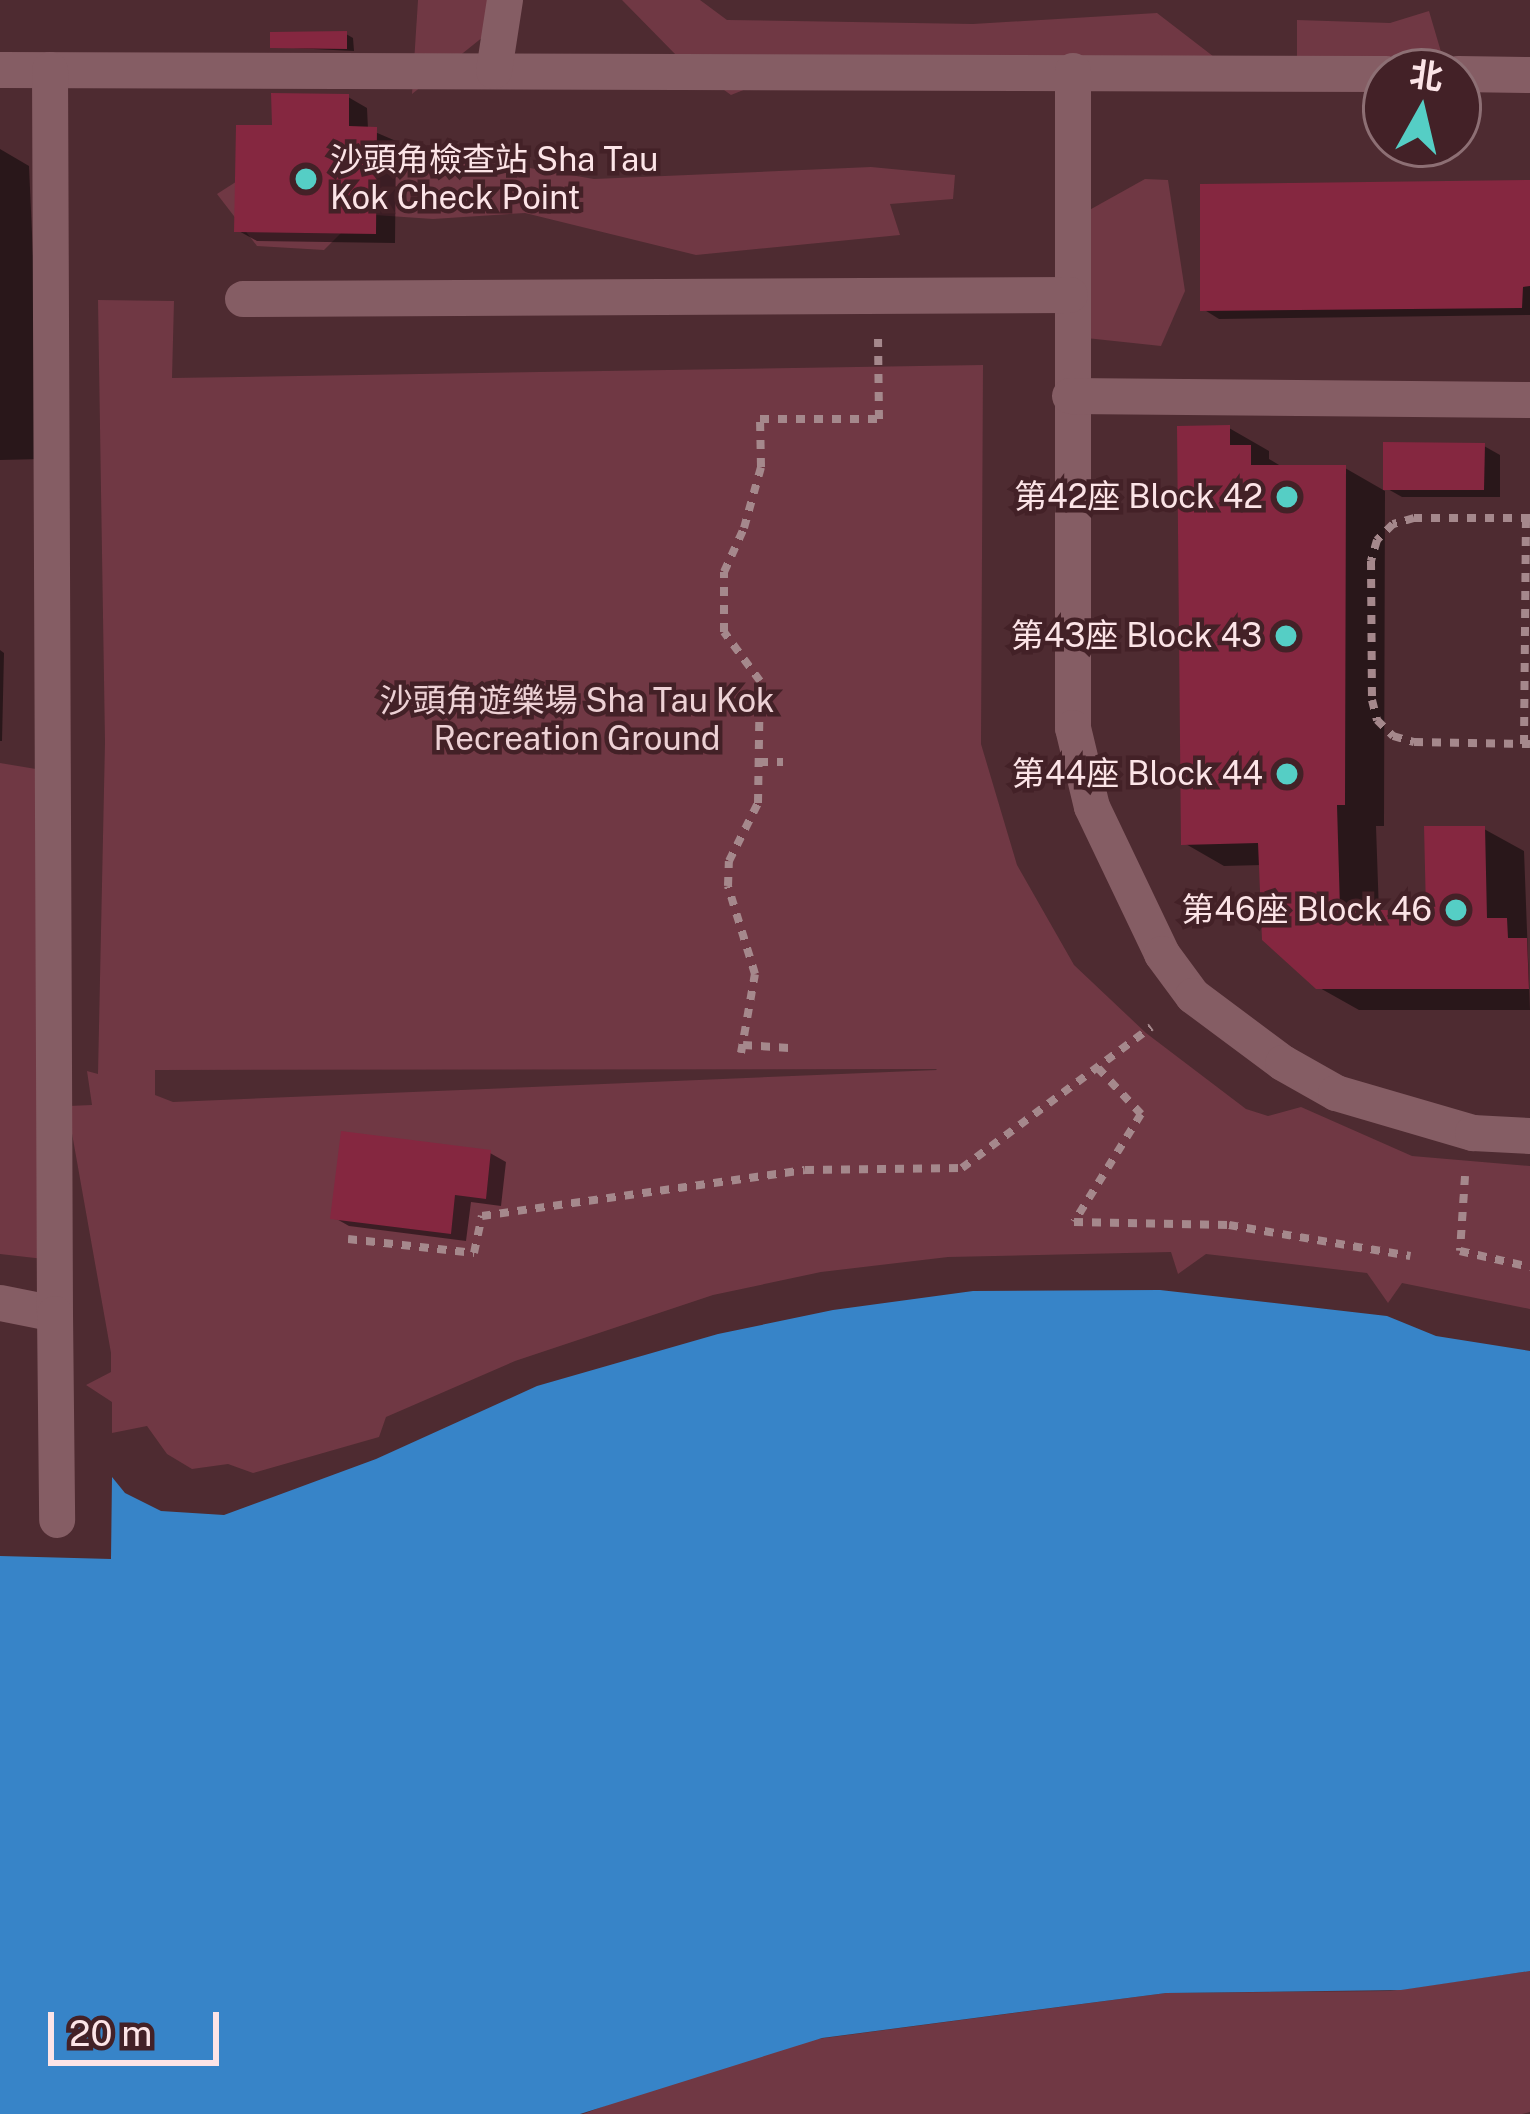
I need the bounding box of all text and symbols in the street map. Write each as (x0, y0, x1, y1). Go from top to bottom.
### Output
north arrow (1362, 48, 1482, 168)
text: 北 (1408, 54, 1446, 96)
place label: 沙頭角檢查站 Sha Tau Kok Check Point (330, 140, 658, 218)
marker: 沙頭角檢查站 Sha Tau Kok Check Point (293, 166, 319, 192)
place label: 第42座 Block 42 (1014, 477, 1263, 517)
marker: 第42座 Block 42 (1274, 484, 1300, 510)
place label: 第43座 Block 43 (1011, 616, 1262, 656)
marker: 第43座 Block 43 (1273, 623, 1299, 649)
park label: 沙頭角遊樂場 Sha Tau Kok Recreation Ground (379, 681, 775, 759)
place label: 第44座 Block 44 (1012, 754, 1263, 794)
marker: 第44座 Block 44 (1274, 761, 1300, 787)
place label: 第46座 Block 46 (1181, 890, 1432, 930)
marker: 第46座 Block 46 (1443, 897, 1469, 923)
scale bar (54, 1988, 225, 2062)
text: 20 m (69, 2012, 152, 2054)

